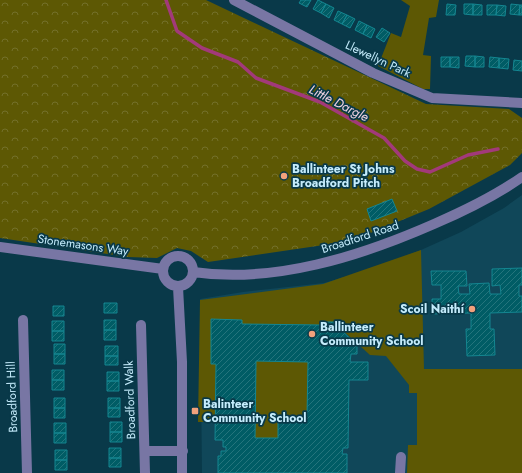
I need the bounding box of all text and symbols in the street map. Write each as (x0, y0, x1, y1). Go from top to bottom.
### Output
street label: Llewellyn Park (342, 36, 414, 82)
water label: Little Dargle (306, 80, 373, 126)
place label: Ballinteer St Johns Broadford Pitch (292, 160, 395, 192)
marker: Ballinteer St Johns Broadford Pitch (279, 171, 289, 181)
street label: Broadford Road (319, 216, 401, 258)
street label: Stonemasons Way (36, 230, 130, 260)
place label: Scoil Naithí (400, 300, 465, 318)
marker: Scoil Naithí (467, 304, 477, 314)
place label: Ballinteer Community School (320, 318, 424, 350)
marker: Ballinteer Community School (307, 329, 317, 339)
street label: Broadford Walk (120, 360, 140, 440)
street label: Broadford Hill (2, 361, 22, 433)
place label: Balinteer Community School (203, 395, 307, 427)
marker: Balinteer Community School (190, 406, 200, 416)

